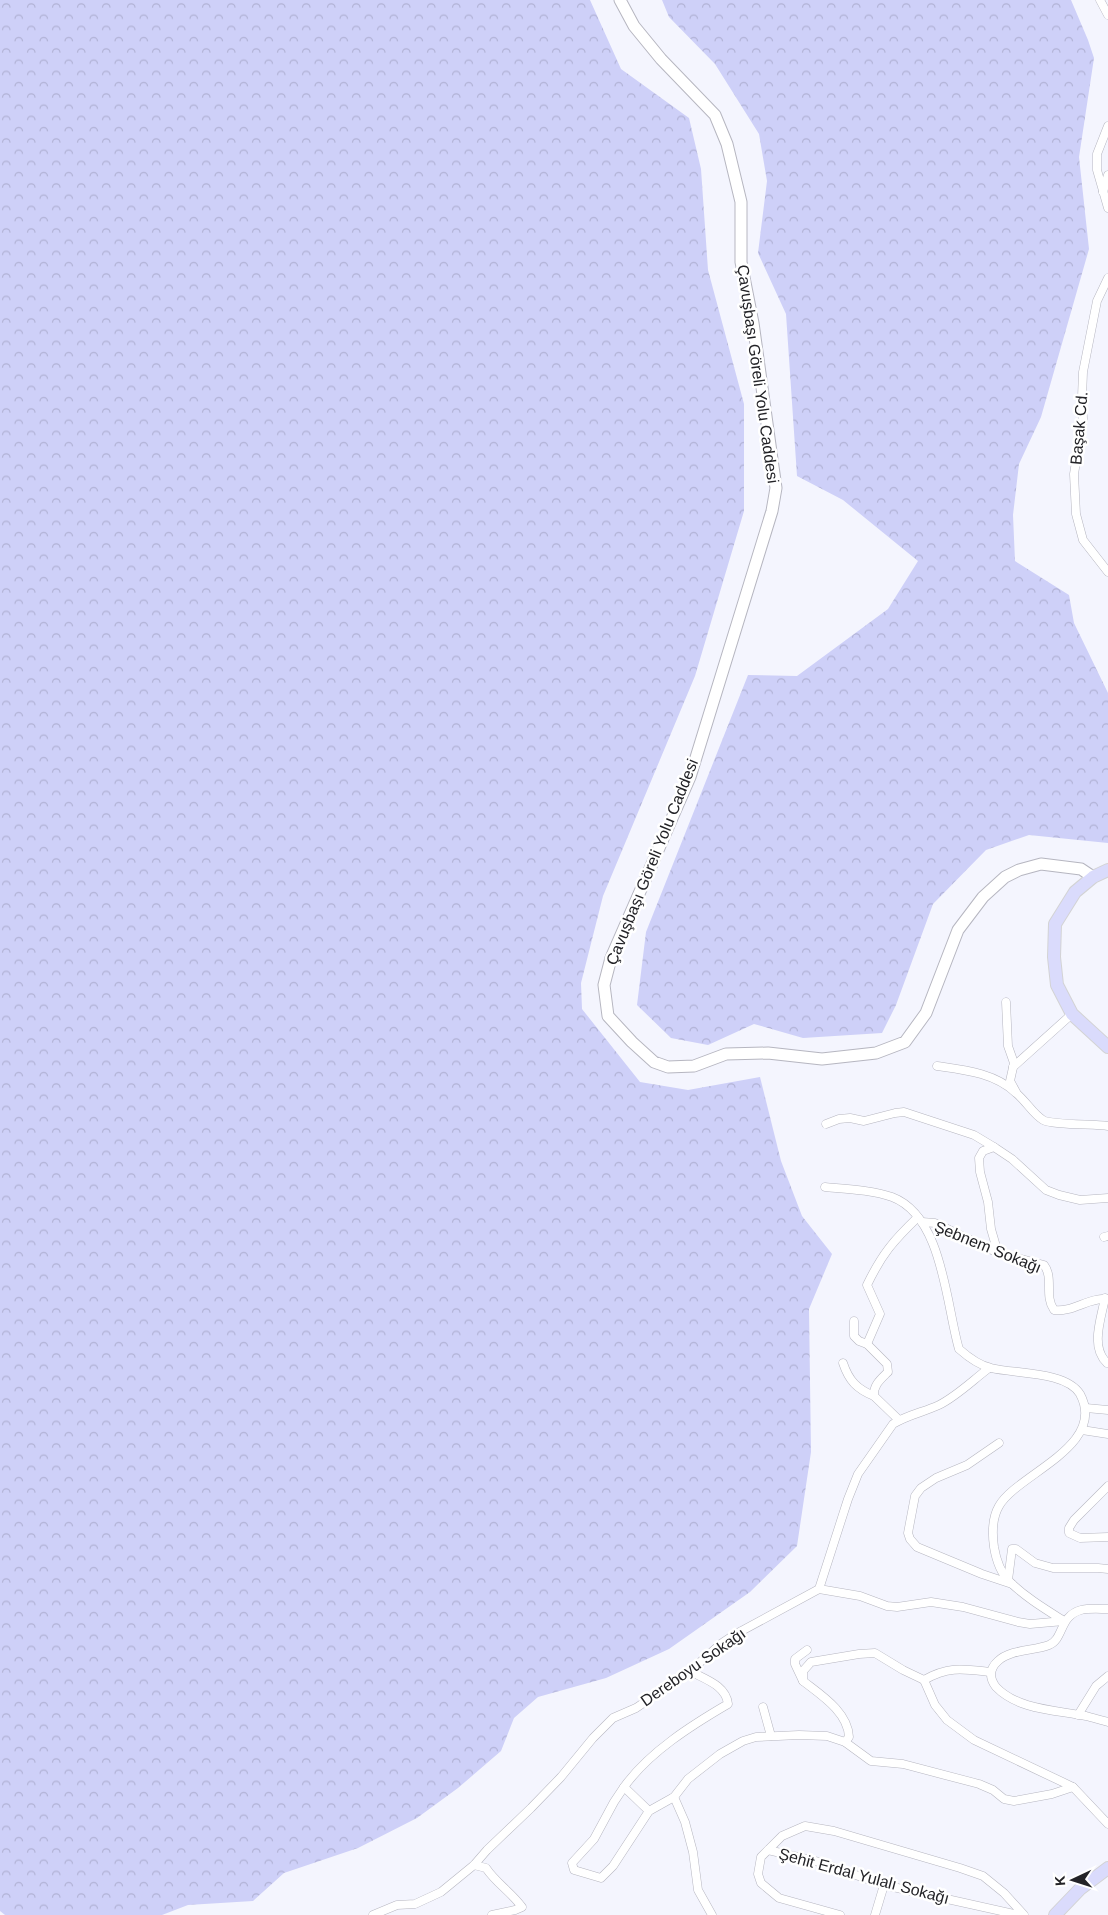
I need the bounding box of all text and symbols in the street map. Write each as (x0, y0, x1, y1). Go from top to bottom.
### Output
street label: Çavuşbaşı Göreli Yolu Caddesi (734, 264, 782, 484)
street label: Başak Cd. (1067, 390, 1091, 466)
street label: Çavuşbaşı Göreli Yolu Caddesi (603, 757, 701, 967)
street label: Şebnem Sokağı (932, 1218, 1044, 1276)
street label: Dereboyu Sokağı (637, 1625, 749, 1709)
street label: Şehit Erdal Yulalı Sokağı (777, 1845, 951, 1907)
north arrow (1048, 1855, 1098, 1905)
text: K (1052, 1875, 1068, 1887)

